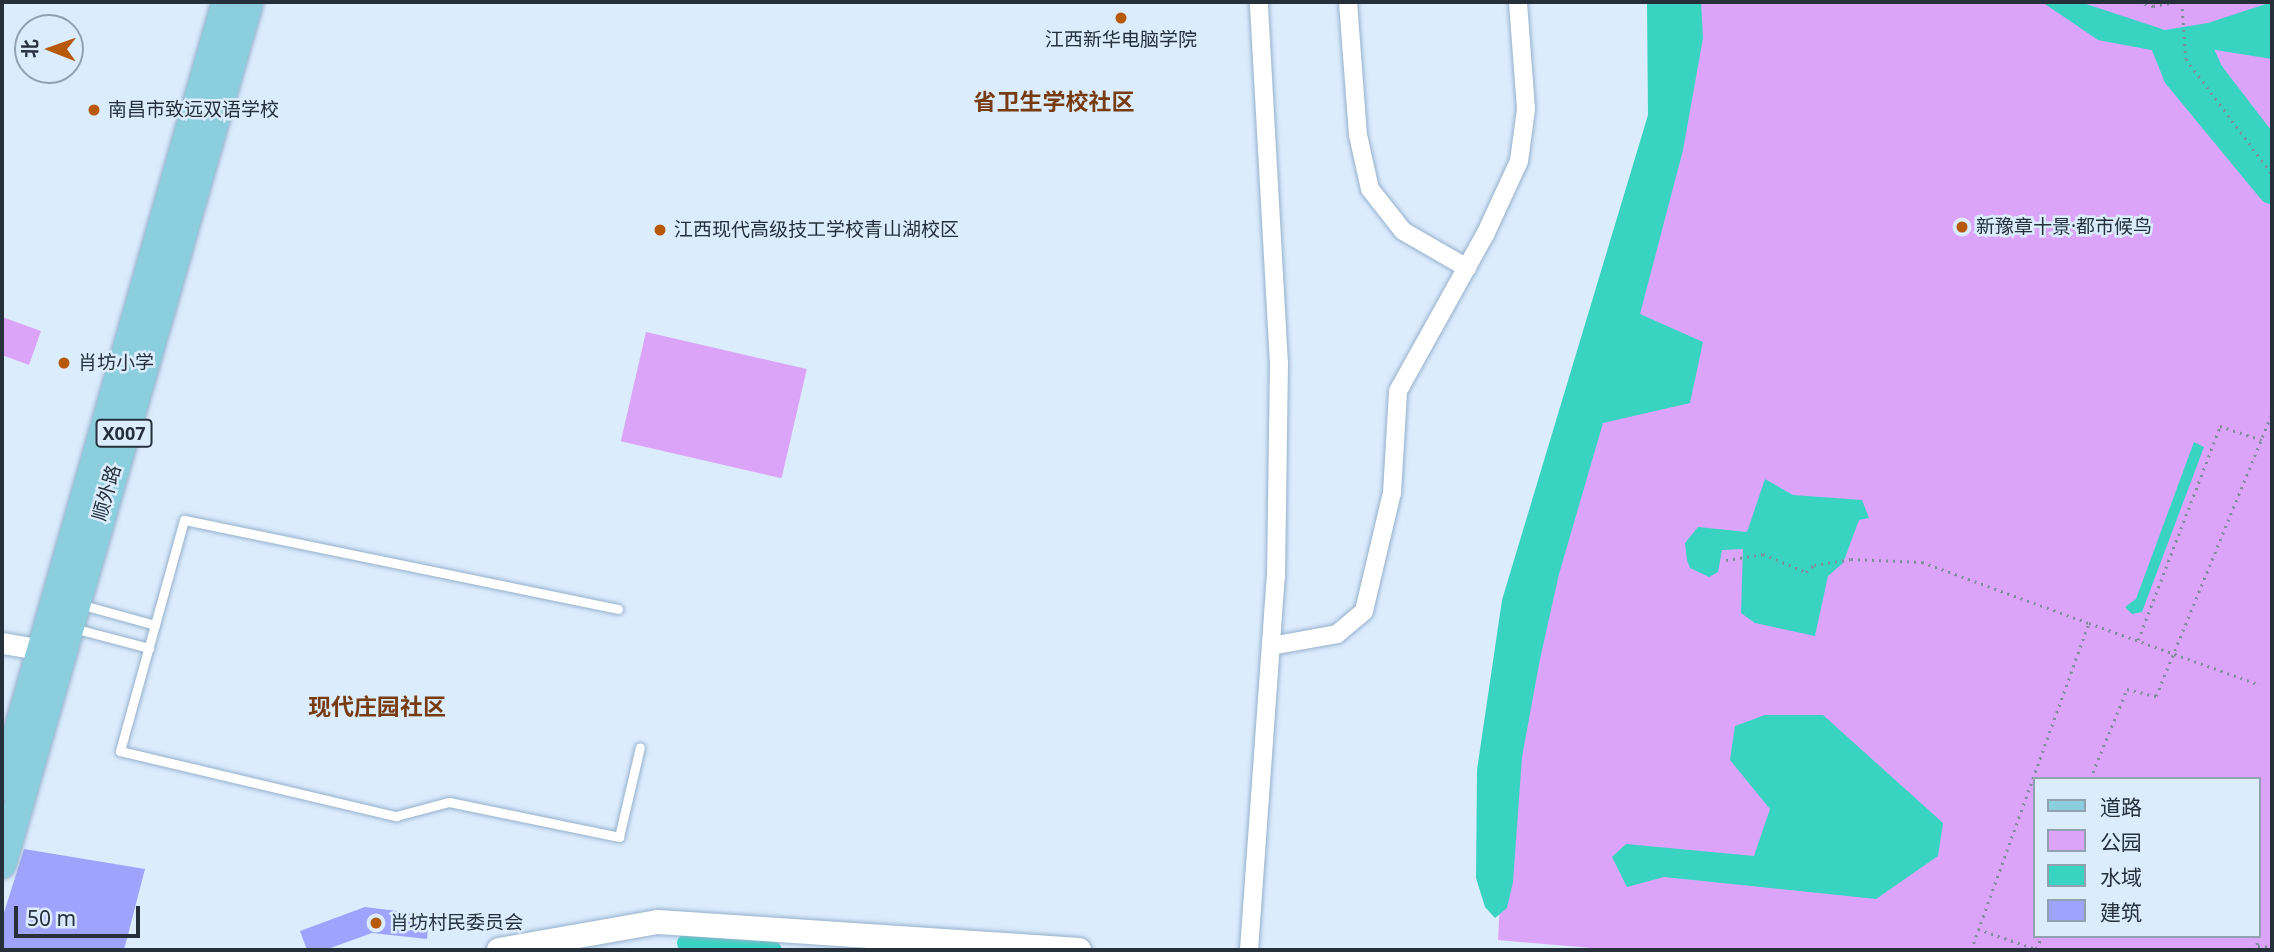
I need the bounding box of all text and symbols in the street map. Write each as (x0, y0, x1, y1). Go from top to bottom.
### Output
marker: 江西新华电脑学院 (1113, 10, 1129, 26)
north arrow (14, 14, 84, 84)
place label: 江西新华电脑学院 (1045, 29, 1197, 51)
text: 北 (17, 39, 43, 58)
district label: 省卫生学校社区 (974, 87, 1134, 115)
place label: 南昌市致远双语学校 (108, 99, 279, 121)
marker: 南昌市致远双语学校 (86, 102, 102, 118)
place label: 新豫章十景·都市候鸟 (1976, 216, 2152, 238)
place label: 江西现代高级技工学校青山湖校区 (674, 219, 959, 241)
marker: 新豫章十景·都市候鸟 (1954, 219, 1970, 235)
marker: 江西现代高级技工学校青山湖校区 (652, 222, 668, 238)
place label: 肖坊小学 (78, 352, 154, 374)
marker: 肖坊小学 (56, 355, 72, 371)
road number: X007 (94, 418, 154, 447)
street label: 顺外路 (88, 462, 126, 524)
district label: 现代庄园社区 (308, 692, 446, 720)
legend (2032, 777, 2260, 938)
text: 道路 (2100, 793, 2142, 821)
text: 公园 (2100, 828, 2142, 856)
text: 水域 (2100, 863, 2142, 891)
scale bar (18, 892, 144, 936)
text: 建筑 (2100, 898, 2142, 926)
text: 50 m (27, 904, 76, 932)
place label: 肖坊村民委员会 (390, 912, 523, 934)
marker: 肖坊村民委员会 (368, 915, 384, 931)

